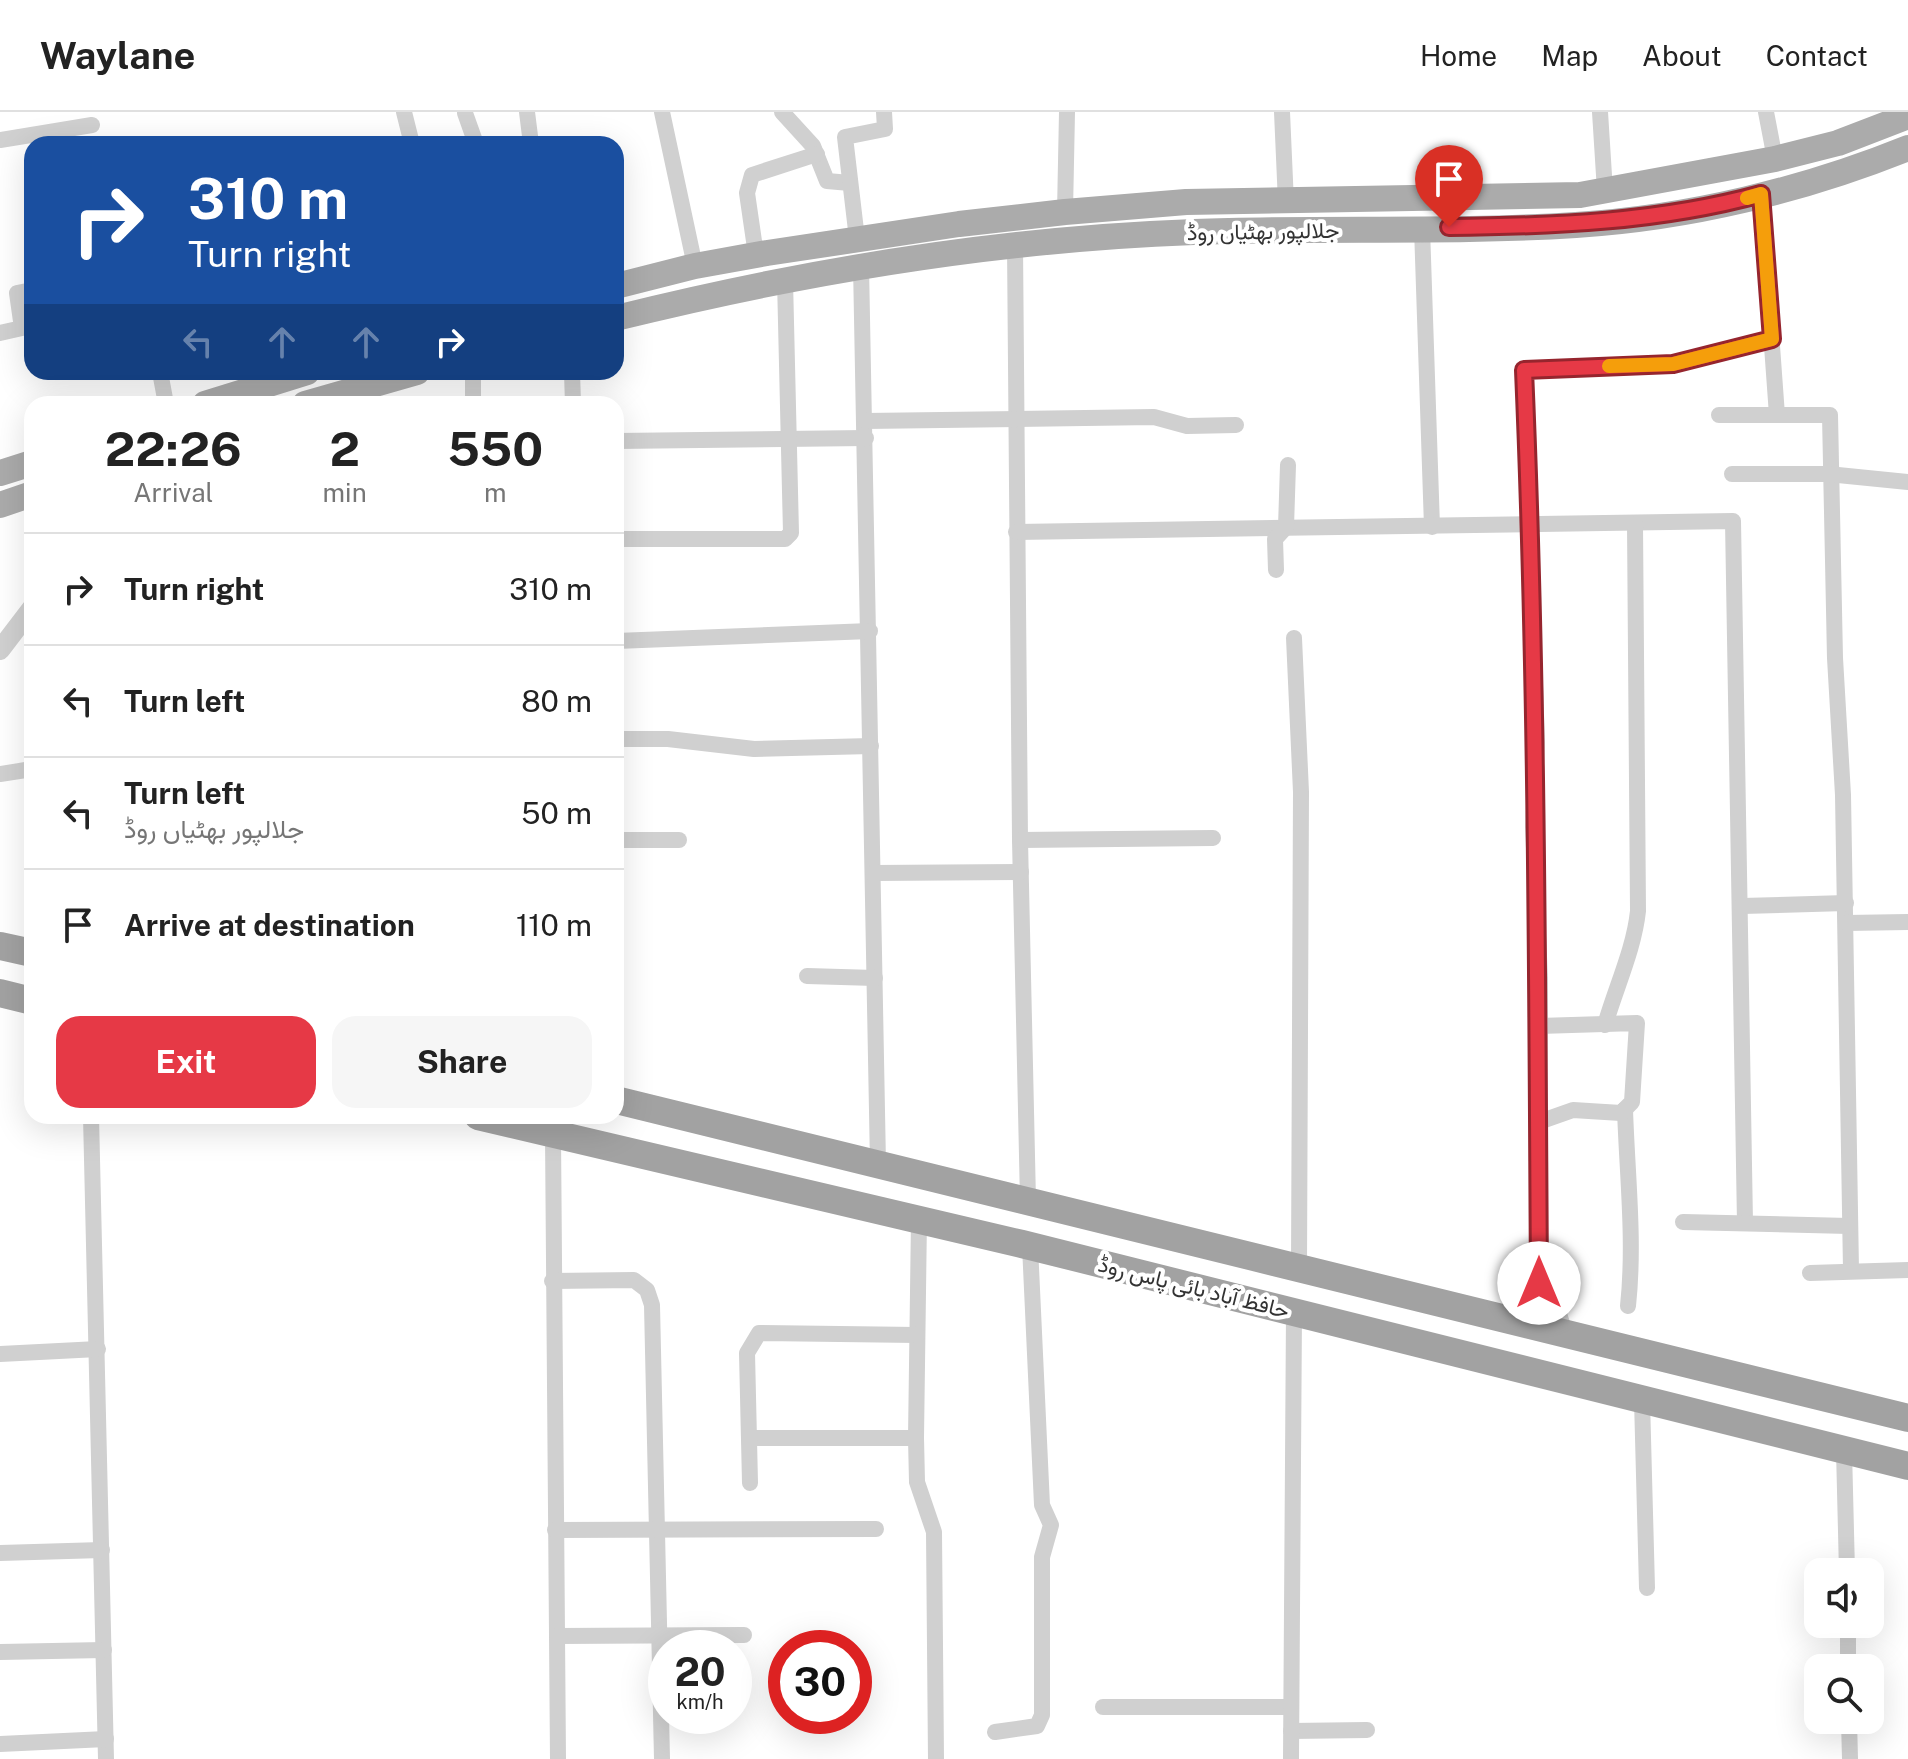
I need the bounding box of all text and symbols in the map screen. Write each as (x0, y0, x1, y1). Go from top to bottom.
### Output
text: Waylane (40, 33, 195, 78)
text: Home (1420, 39, 1497, 72)
text: Map (1541, 39, 1598, 72)
text: About (1642, 39, 1722, 72)
text: Contact (1766, 39, 1868, 72)
pin (1415, 145, 1483, 227)
icon: arrive (1427, 157, 1471, 201)
text: 310 m (188, 166, 348, 232)
icon: right (56, 168, 160, 272)
street label: جلالپور بھٹیاں روڈ (1187, 217, 1340, 247)
text: Turn right (188, 233, 351, 275)
icon: left (176, 320, 220, 364)
icon: ahead (260, 320, 304, 364)
icon: ahead (344, 320, 388, 364)
icon: right (428, 320, 472, 364)
text: 22:26 (105, 420, 242, 477)
text: 2 (329, 420, 360, 477)
text: 550 (447, 420, 543, 477)
text: Arrival (133, 477, 213, 508)
text: min (323, 477, 367, 508)
text: m (484, 477, 507, 508)
icon: right (56, 567, 100, 611)
text: Turn right (124, 571, 264, 607)
text: 310 m (509, 571, 592, 607)
icon: left (56, 679, 100, 723)
text: Turn left (124, 683, 245, 719)
text: 80 m (521, 683, 592, 719)
text: Turn left (124, 775, 245, 811)
icon: left (56, 791, 100, 835)
text: 50 m (521, 795, 592, 831)
text: جلالپور بھٹیاں روڈ (124, 813, 304, 844)
icon: arrive (56, 903, 100, 947)
text: Arrive at destination (124, 907, 415, 943)
text: 110 m (516, 907, 592, 943)
button: Exit (56, 1016, 316, 1108)
button: Share (332, 1016, 592, 1108)
position arrow (1497, 1241, 1581, 1325)
street label: حافظ آباد بائی پاس روڈ (1095, 1251, 1292, 1325)
map controls (1804, 1558, 1884, 1734)
button: sound (1804, 1558, 1884, 1638)
speed limit sign: 30 (768, 1630, 872, 1734)
text: 20 (674, 1648, 726, 1695)
button: search (1804, 1654, 1884, 1734)
text: km/h (676, 1690, 724, 1714)

